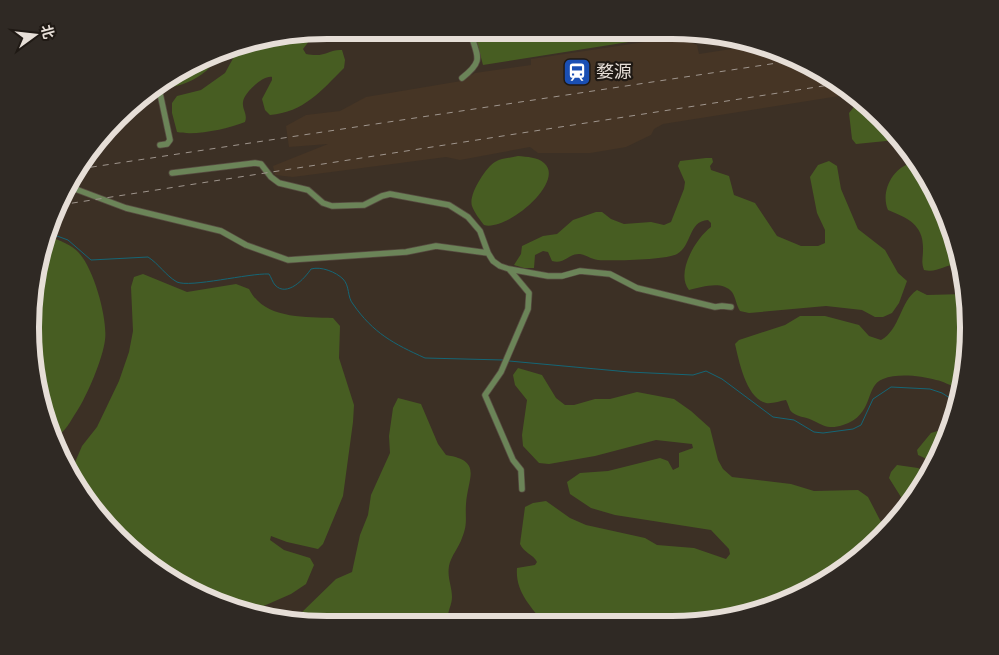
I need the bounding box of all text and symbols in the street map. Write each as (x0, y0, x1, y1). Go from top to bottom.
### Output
north arrow (10, 10, 60, 60)
text: 北 (36, 22, 59, 41)
station icon: 婺源 (562, 57, 592, 87)
place label: 婺源 (596, 59, 632, 84)

